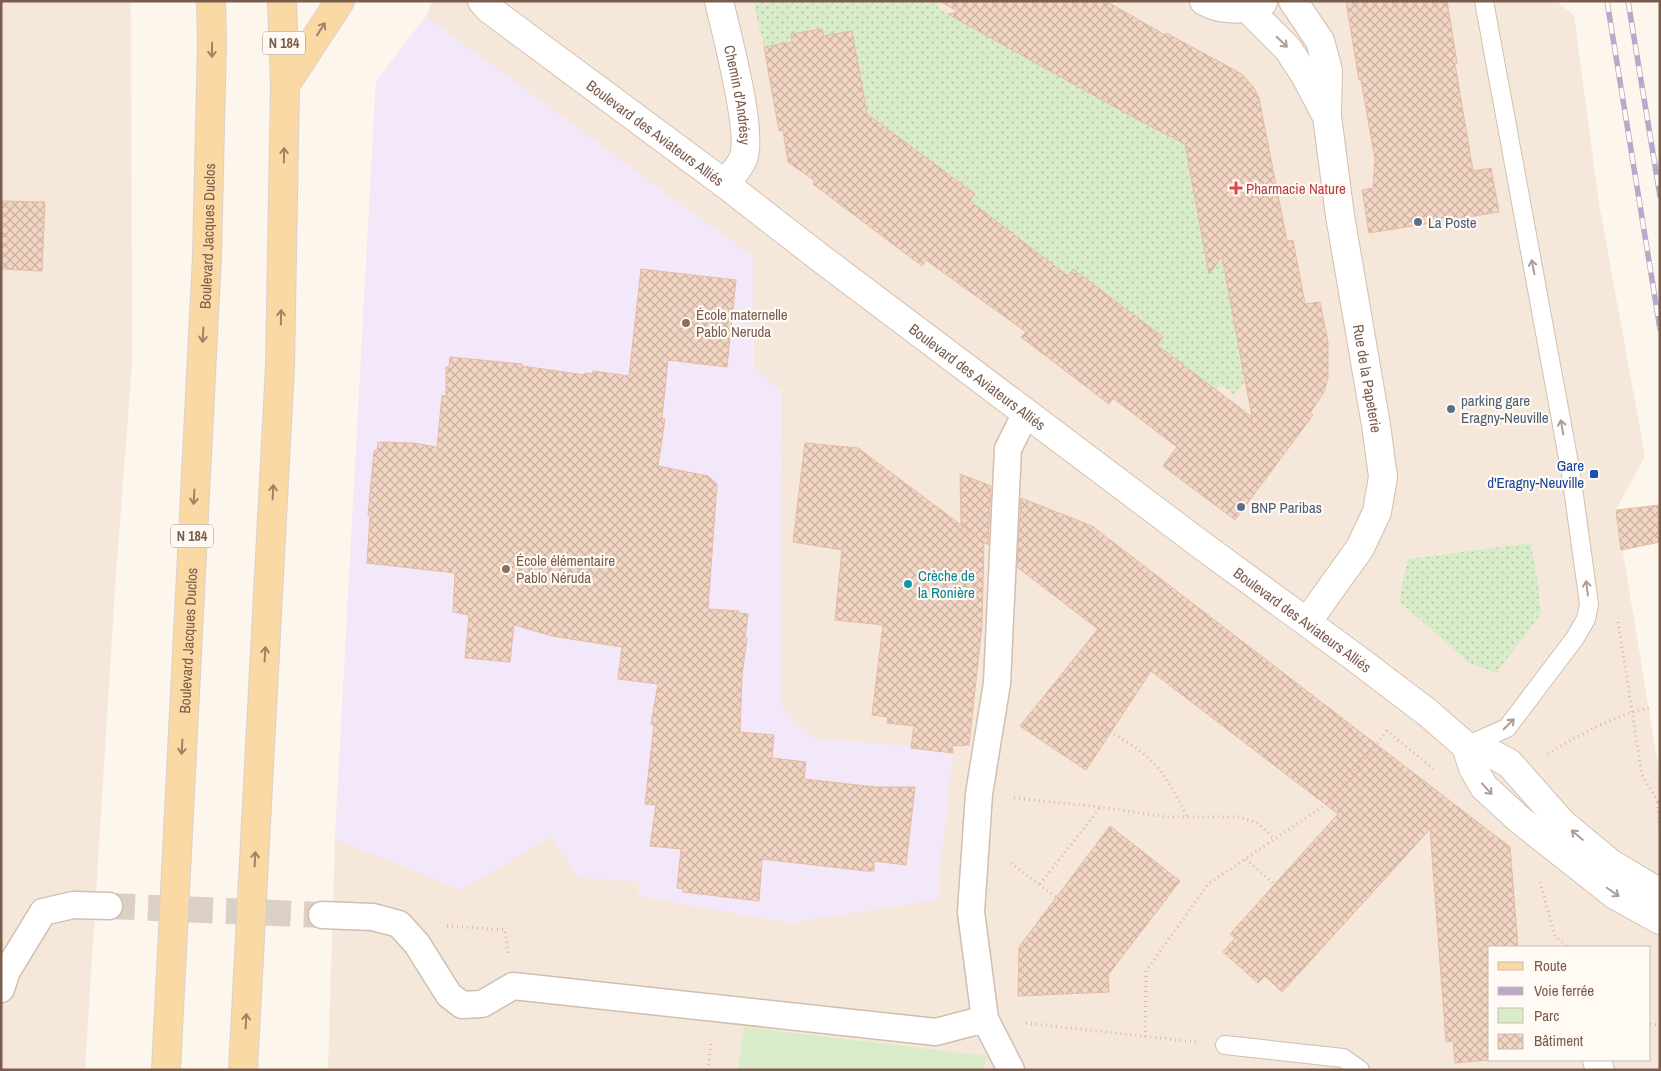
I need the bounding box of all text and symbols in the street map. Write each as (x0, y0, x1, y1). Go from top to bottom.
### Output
one-way arrow (316, 23, 326, 37)
road number: N 184 (263, 32, 305, 54)
one-way arrow (1275, 36, 1288, 48)
one-way arrow (207, 42, 216, 58)
street label: Chemin d'Andrésy (719, 43, 756, 146)
street label: Boulevard des Aviateurs Alliés (583, 75, 729, 190)
one-way arrow (279, 147, 289, 164)
street label: Boulevard Jacques Duclos (194, 163, 220, 309)
place label: Pharmacie Nature (1246, 178, 1346, 199)
marker: Pharmacie Nature (1230, 182, 1242, 194)
place label: La Poste (1428, 212, 1477, 233)
marker: La Poste (1412, 216, 1424, 228)
one-way arrow (1527, 260, 1537, 276)
place label: École maternelle Pablo Neruda (696, 304, 788, 342)
one-way arrow (276, 310, 285, 326)
marker: École maternelle Pablo Neruda (680, 317, 692, 329)
street label: Boulevard des Aviateurs Alliés (905, 318, 1050, 435)
street label: Rue de la Papeterie (1348, 323, 1387, 434)
one-way arrow (198, 327, 207, 343)
place label: parking gare Eragny-Neuville (1461, 390, 1549, 428)
marker: parking gare Eragny-Neuville (1445, 403, 1457, 415)
one-way arrow (1557, 420, 1567, 436)
place label: Gare d'Eragny-Neuville (1487, 455, 1584, 493)
marker: Gare d'Eragny-Neuville (1588, 468, 1600, 480)
one-way arrow (269, 484, 278, 500)
one-way arrow (189, 488, 199, 505)
place label: BNP Paribas (1251, 497, 1322, 518)
marker: BNP Paribas (1235, 501, 1247, 513)
road number: N 184 (171, 524, 213, 548)
place label: École élémentaire Pablo Néruda (516, 550, 615, 588)
street label: Boulevard des Aviateurs Alliés (1230, 562, 1376, 677)
marker: École élémentaire Pablo Néruda (500, 563, 512, 575)
place label: Crèche de la Ronière (918, 565, 975, 603)
street label: Boulevard Jacques Duclos (173, 567, 202, 714)
marker: Crèche de la Ronière (902, 578, 914, 590)
one-way arrow (1582, 580, 1592, 596)
one-way arrow (261, 646, 270, 662)
one-way arrow (1503, 718, 1515, 730)
one-way arrow (177, 739, 186, 755)
one-way arrow (1482, 783, 1493, 796)
one-way arrow (1571, 830, 1584, 841)
one-way arrow (250, 851, 259, 867)
one-way arrow (1605, 887, 1619, 897)
legend (1488, 946, 1651, 1061)
text: Route (1534, 955, 1567, 976)
text: Voie ferrée (1534, 980, 1594, 1001)
text: Parc (1534, 1005, 1559, 1026)
one-way arrow (241, 1013, 250, 1029)
text: Bâtiment (1534, 1030, 1584, 1051)

